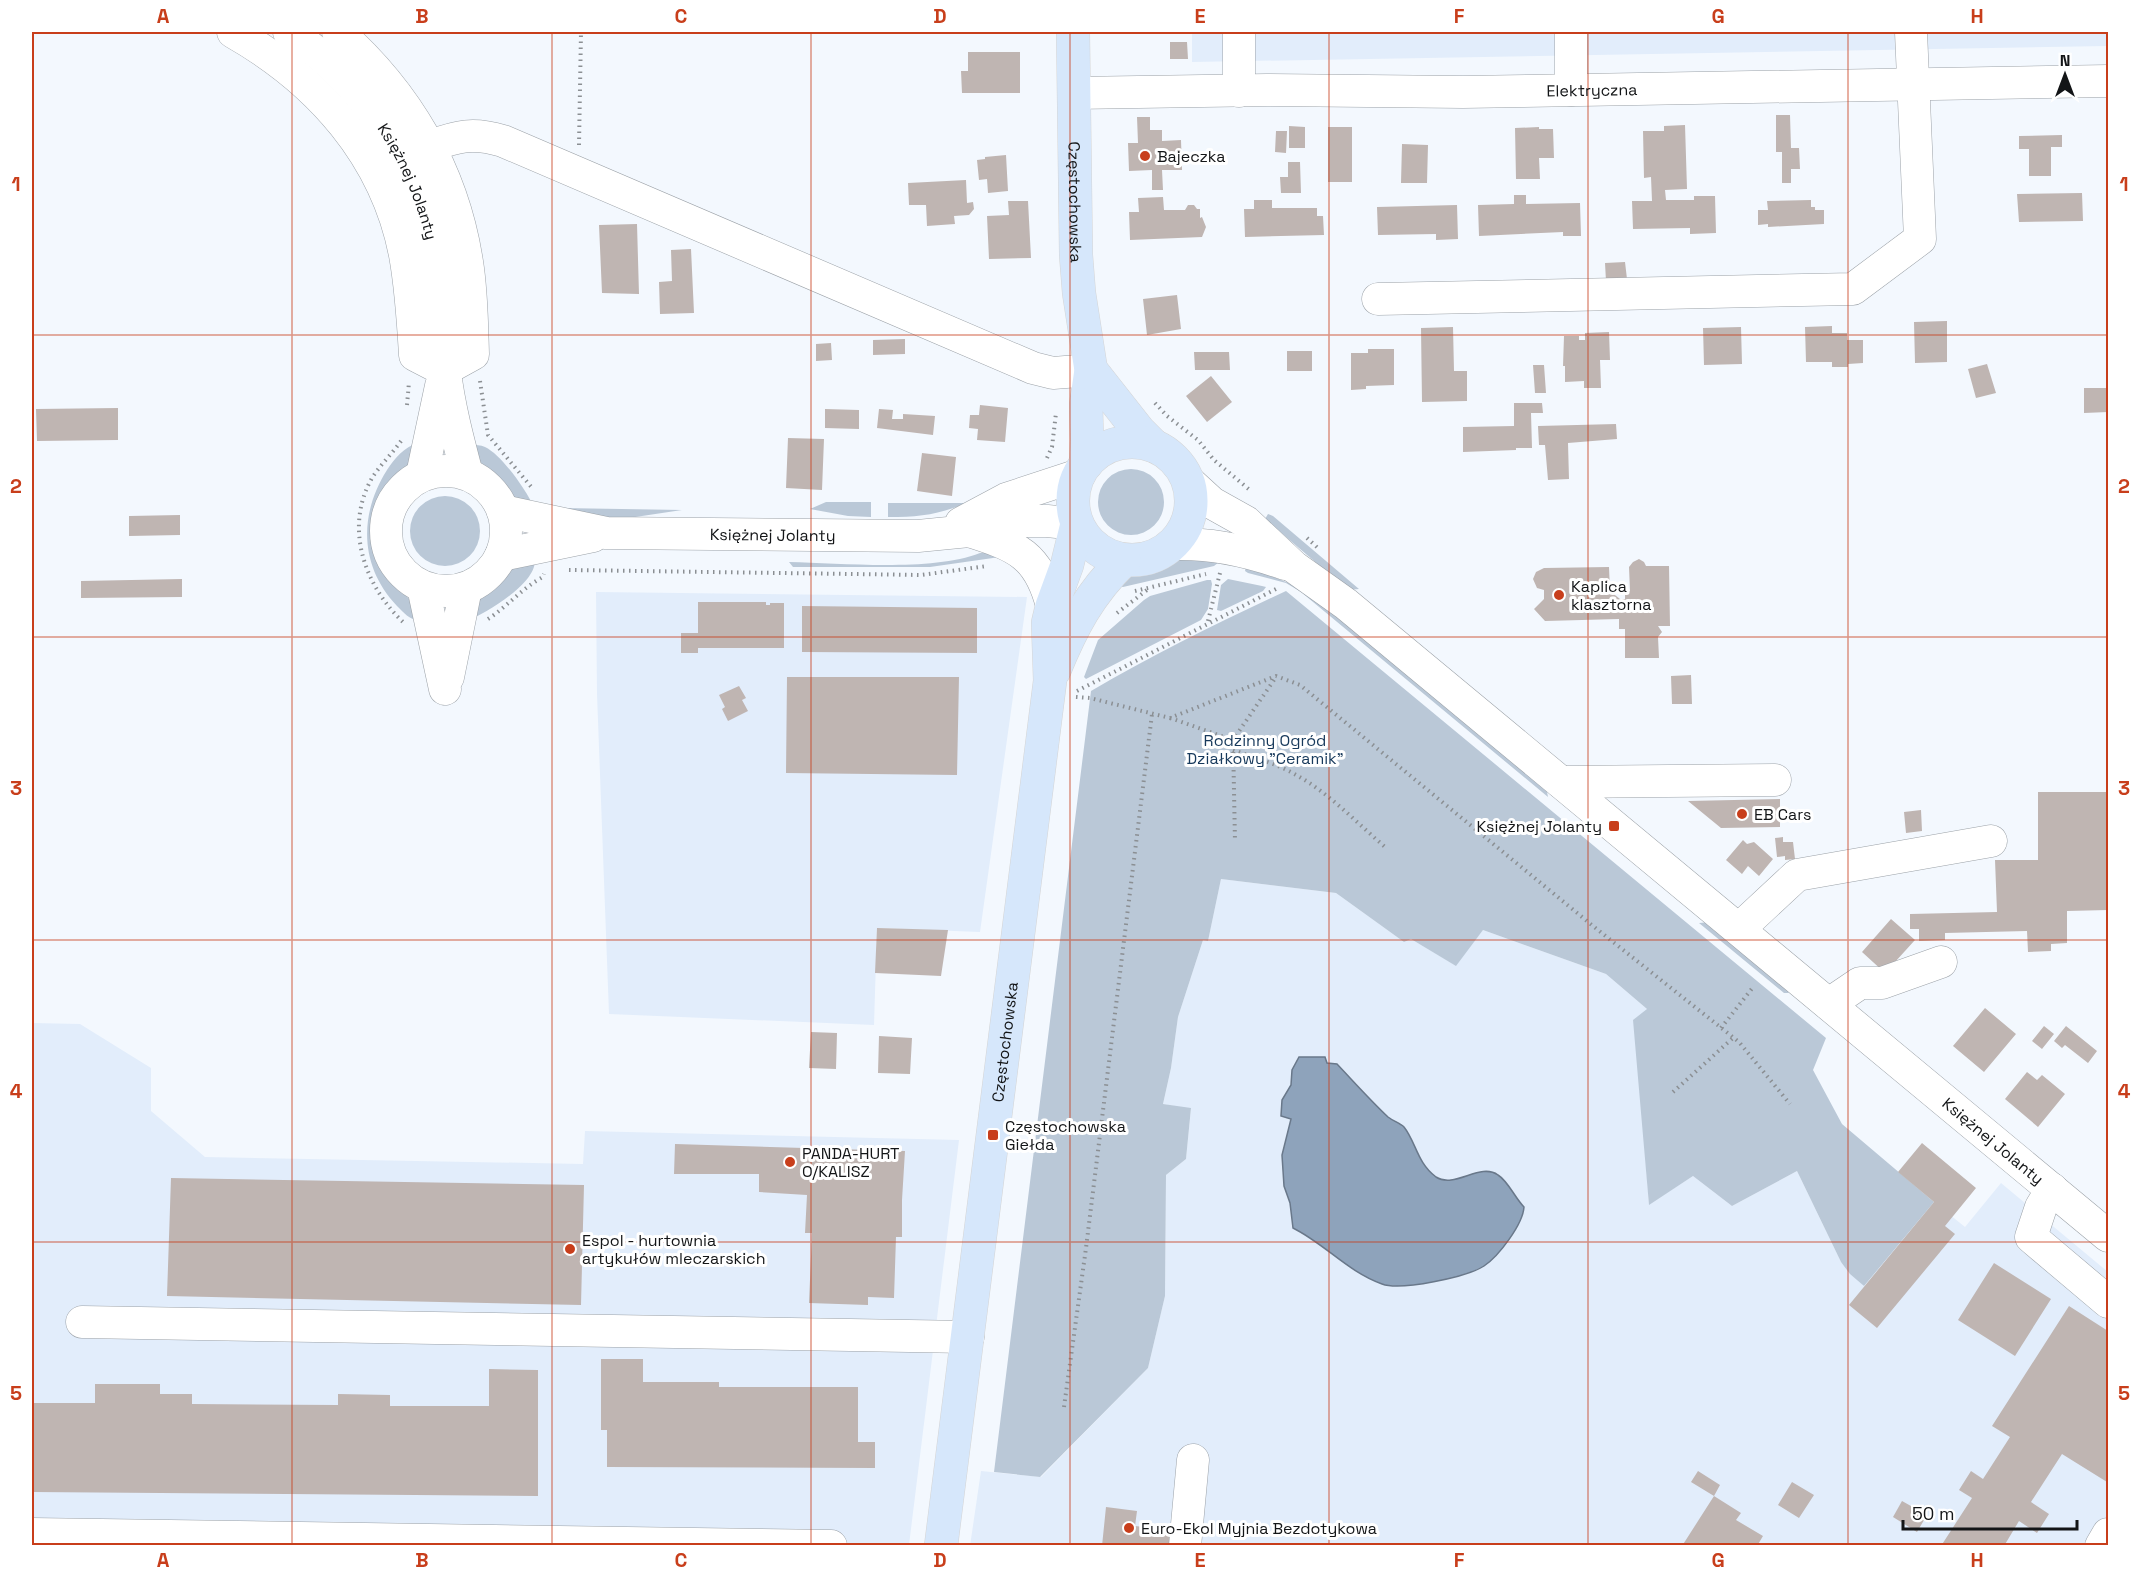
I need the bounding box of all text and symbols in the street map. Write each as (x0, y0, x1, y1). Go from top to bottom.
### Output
text: A (157, 3, 170, 29)
text: B (415, 3, 429, 29)
text: C (675, 3, 688, 29)
text: D (933, 3, 947, 29)
text: E (1194, 3, 1206, 29)
text: F (1454, 3, 1465, 29)
text: G (1711, 3, 1725, 29)
text: H (1970, 3, 1984, 29)
north arrow (2035, 45, 2095, 105)
text: N (2060, 50, 2070, 71)
street label: Elektryczna (1546, 79, 1638, 101)
street label: Księżnej Jolanty (373, 119, 442, 242)
street label: Częstochowska (1064, 141, 1087, 263)
place label: Bajeczka (1157, 146, 1225, 167)
marker: Bajeczka (1138, 149, 1152, 163)
text: 1 (11, 171, 21, 197)
text: 1 (2119, 171, 2129, 197)
text: 2 (10, 473, 22, 499)
text: 2 (2118, 473, 2130, 499)
street label: Księżnej Jolanty (710, 523, 836, 546)
place label: Kaplica klasztorna (1571, 576, 1651, 615)
marker: Kaplica klasztorna (1552, 588, 1566, 602)
park label: Rodzinny Ogród Działkowy "Ceramik" (1187, 730, 1343, 769)
text: 3 (10, 775, 22, 801)
text: 3 (2118, 775, 2130, 801)
place label: EB Cars (1754, 804, 1811, 825)
marker: EB Cars (1735, 807, 1749, 821)
place label: Księżnej Jolanty (1476, 816, 1602, 837)
marker: Księżnej Jolanty (1607, 819, 1621, 833)
street label: Częstochowska (987, 981, 1022, 1103)
text: 4 (10, 1078, 23, 1104)
text: 4 (2118, 1078, 2131, 1104)
street label: Księżnej Jolanty (1938, 1093, 2048, 1189)
place label: Częstochowska Giełda (1005, 1116, 1126, 1155)
marker: Częstochowska Giełda (986, 1128, 1000, 1142)
place label: PANDA-HURT O/KALISZ (802, 1143, 900, 1182)
marker: PANDA-HURT O/KALISZ (783, 1155, 797, 1169)
place label: Espol - hurtownia artykułów mleczarskich (582, 1230, 765, 1269)
marker: Espol - hurtownia artykułów mleczarskich (563, 1242, 577, 1256)
text: 5 (10, 1380, 22, 1406)
text: 5 (2118, 1380, 2130, 1406)
scale bar (1903, 1493, 2077, 1531)
text: 50 m (1912, 1502, 1954, 1525)
place label: Euro-Ekol Myjnia Bezdotykowa (1141, 1518, 1377, 1539)
marker: Euro-Ekol Myjnia Bezdotykowa (1122, 1521, 1136, 1535)
text: A (157, 1547, 170, 1573)
text: B (415, 1547, 429, 1573)
text: C (675, 1547, 688, 1573)
text: D (933, 1547, 947, 1573)
text: E (1194, 1547, 1206, 1573)
text: F (1454, 1547, 1465, 1573)
text: G (1711, 1547, 1725, 1573)
text: H (1970, 1547, 1984, 1573)

